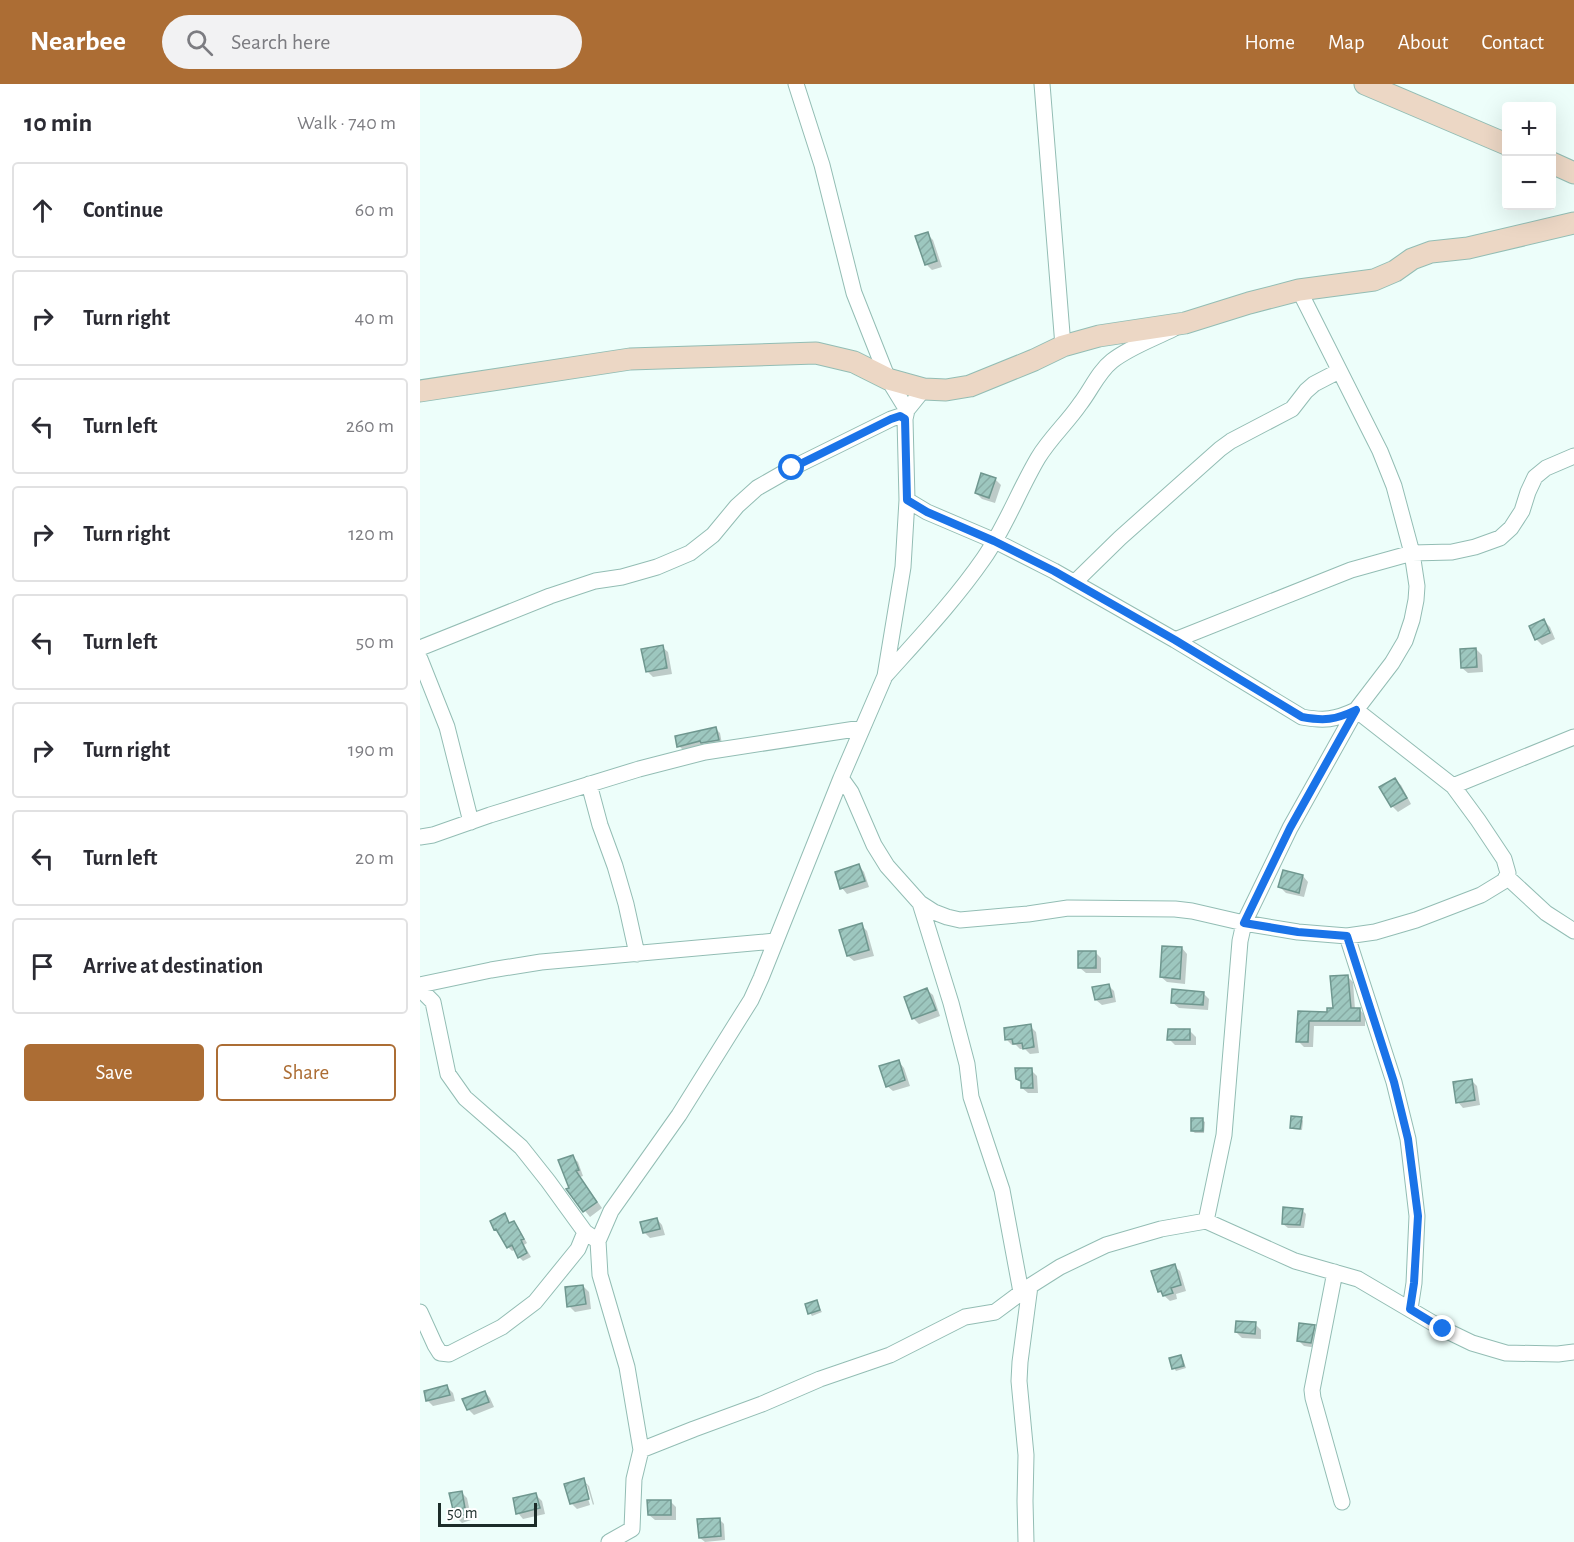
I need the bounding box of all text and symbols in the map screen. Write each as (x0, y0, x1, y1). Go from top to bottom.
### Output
search box (162, 15, 582, 69)
icon: search (183, 26, 216, 59)
text: Nearbee (30, 28, 126, 56)
text: Search here (231, 31, 330, 53)
text: Home (1244, 32, 1295, 53)
text: Map (1328, 32, 1365, 53)
text: About (1398, 32, 1448, 53)
text: Contact (1481, 32, 1544, 53)
map controls (1502, 102, 1556, 210)
button: + (1502, 102, 1556, 156)
text: 10 min (24, 110, 92, 136)
text: Walk · 740 m (297, 113, 396, 133)
button: − (1502, 156, 1556, 210)
icon: ahead (26, 194, 59, 227)
text: Continue (83, 199, 163, 221)
text: 60 m (355, 200, 394, 220)
icon: right (26, 302, 59, 335)
text: Turn right (83, 307, 170, 329)
text: 40 m (355, 308, 394, 328)
icon: left (26, 410, 59, 443)
text: Turn left (83, 415, 157, 437)
text: 260 m (346, 416, 394, 436)
route start (778, 454, 804, 480)
icon: right (26, 518, 59, 551)
text: Turn right (83, 523, 170, 545)
text: 120 m (348, 524, 394, 544)
icon: left (26, 626, 59, 659)
text: Turn left (83, 631, 157, 653)
text: 50 m (356, 632, 394, 652)
icon: right (26, 734, 59, 767)
text: Turn right (83, 739, 170, 761)
text: 190 m (348, 740, 394, 760)
icon: left (26, 842, 59, 875)
text: Turn left (83, 847, 157, 869)
text: 20 m (355, 848, 394, 868)
icon: arrive (26, 950, 59, 983)
text: Arrive at destination (83, 955, 263, 977)
button: Save (24, 1044, 204, 1101)
button: Share (216, 1044, 396, 1101)
route end (1429, 1315, 1455, 1341)
scale bar (438, 1500, 537, 1528)
text: 50 m (447, 1505, 478, 1521)

